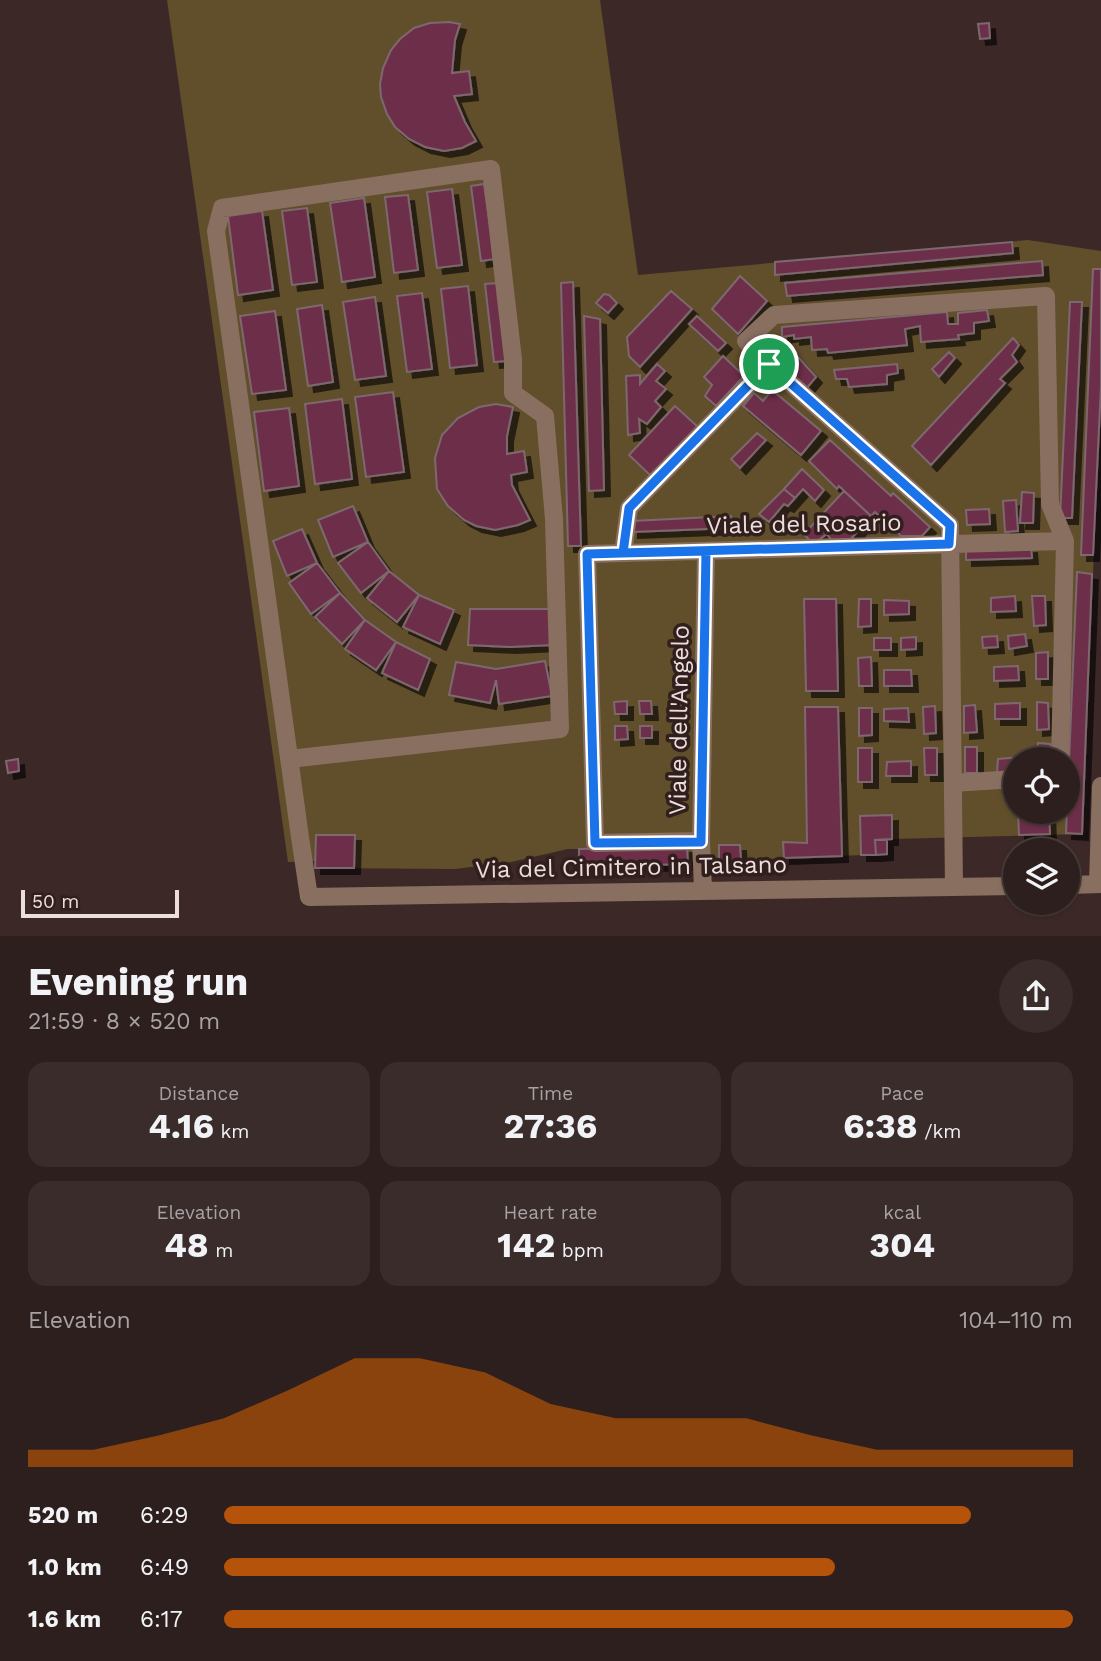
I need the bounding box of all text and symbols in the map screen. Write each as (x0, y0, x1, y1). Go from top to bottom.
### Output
pin (739, 334, 799, 394)
icon: arrive (750, 345, 788, 383)
street label: Viale del Rosario (706, 508, 902, 540)
street label: Viale dell'Angelo (663, 625, 695, 815)
map controls (1003, 747, 1080, 915)
button: locate (1003, 747, 1080, 824)
button: layers (1003, 838, 1080, 915)
street label: Via del Cimitero in Talsano (475, 850, 787, 884)
scale bar (21, 888, 178, 919)
text: 50 m (32, 890, 79, 913)
button: share (999, 959, 1073, 1033)
text: Evening run (28, 960, 248, 1004)
text: 21:59 · 8 × 520 m (28, 1008, 220, 1035)
text: Distance (158, 1082, 239, 1105)
text: Time (528, 1082, 573, 1105)
text: Pace (880, 1082, 924, 1105)
text: 4.16 (148, 1105, 214, 1147)
text: 27:36 (504, 1105, 597, 1147)
text: 6:38 (843, 1105, 918, 1147)
text: km (214, 1120, 249, 1143)
text: /km (918, 1120, 961, 1143)
text: Elevation (156, 1201, 241, 1224)
text: Heart rate (504, 1201, 597, 1224)
text: kcal (883, 1201, 921, 1224)
text: 48 (164, 1224, 209, 1266)
text: 142 (497, 1224, 555, 1266)
text: 304 (869, 1224, 935, 1266)
text: m (209, 1239, 233, 1262)
text: bpm (555, 1239, 604, 1262)
text: Elevation (28, 1307, 131, 1334)
text: 104–110 m (959, 1307, 1073, 1334)
text: 520 m (28, 1502, 98, 1529)
text: 6:29 (140, 1502, 188, 1529)
text: 1.0 km (28, 1554, 102, 1581)
text: 6:49 (140, 1554, 189, 1581)
text: 1.6 km (28, 1606, 101, 1633)
text: 6:17 (140, 1606, 183, 1633)

